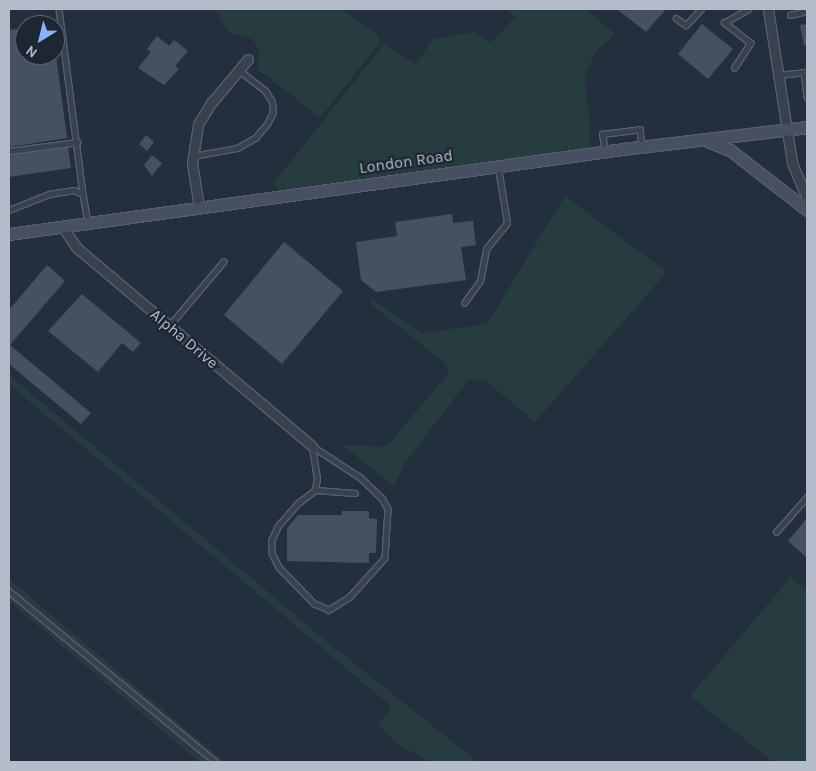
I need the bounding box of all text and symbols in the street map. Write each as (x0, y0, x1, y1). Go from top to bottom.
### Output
north arrow (15, 15, 65, 65)
text: N (22, 42, 41, 62)
street label: London Road (358, 146, 454, 178)
street label: Alpha Drive (146, 305, 222, 373)

